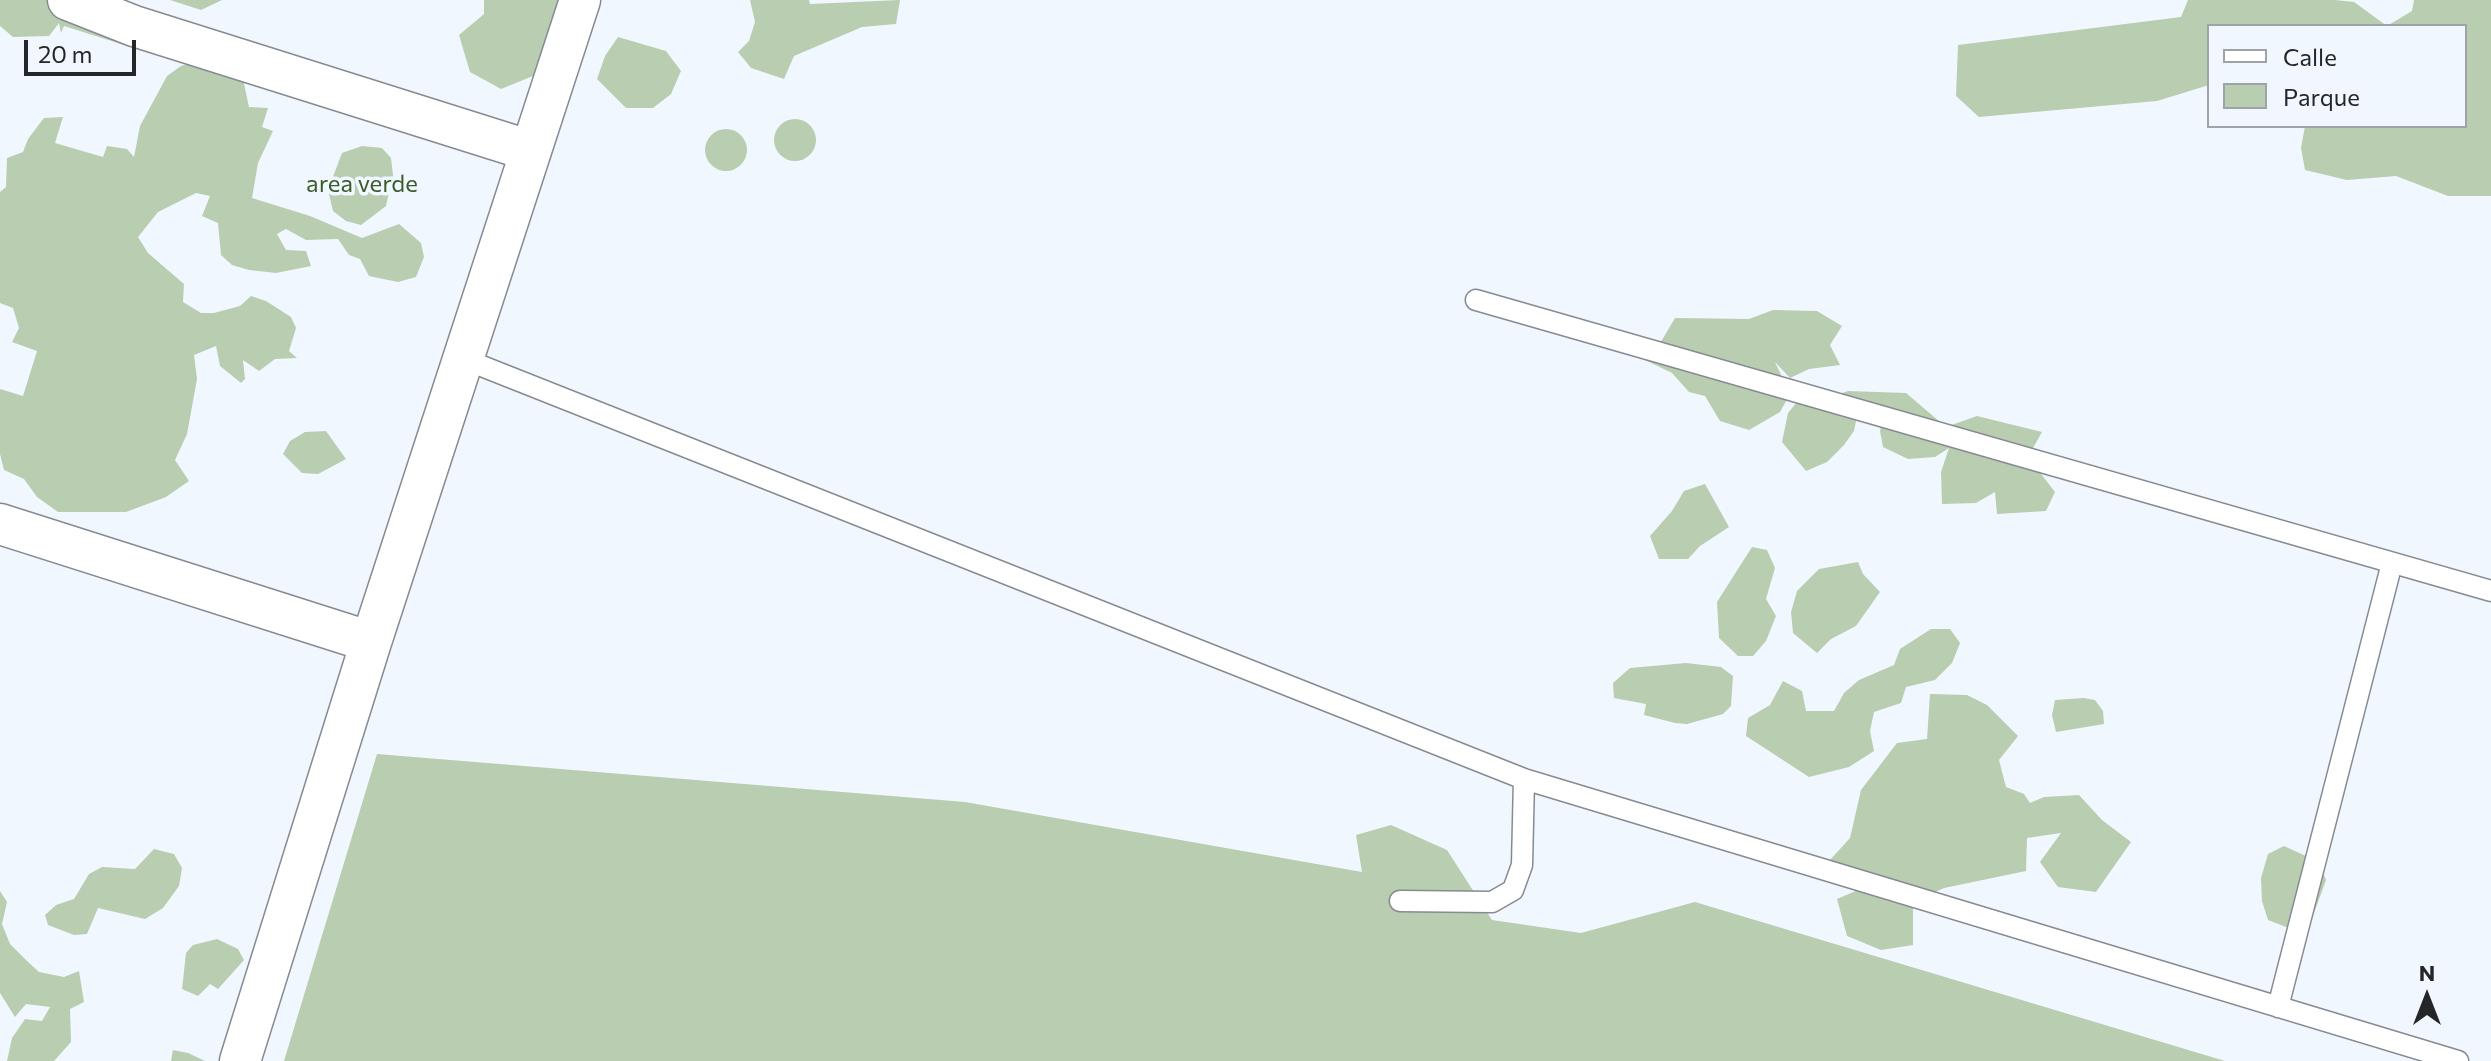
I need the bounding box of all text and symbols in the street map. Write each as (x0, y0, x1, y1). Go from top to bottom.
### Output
scale bar (28, 24, 140, 74)
legend (2207, 24, 2467, 128)
text: 20 m (38, 39, 92, 68)
text: Calle (2283, 42, 2337, 71)
text: Parque (2283, 82, 2360, 111)
park label: area verde (306, 170, 418, 198)
north arrow (2387, 957, 2467, 1037)
text: N (2419, 959, 2435, 986)

